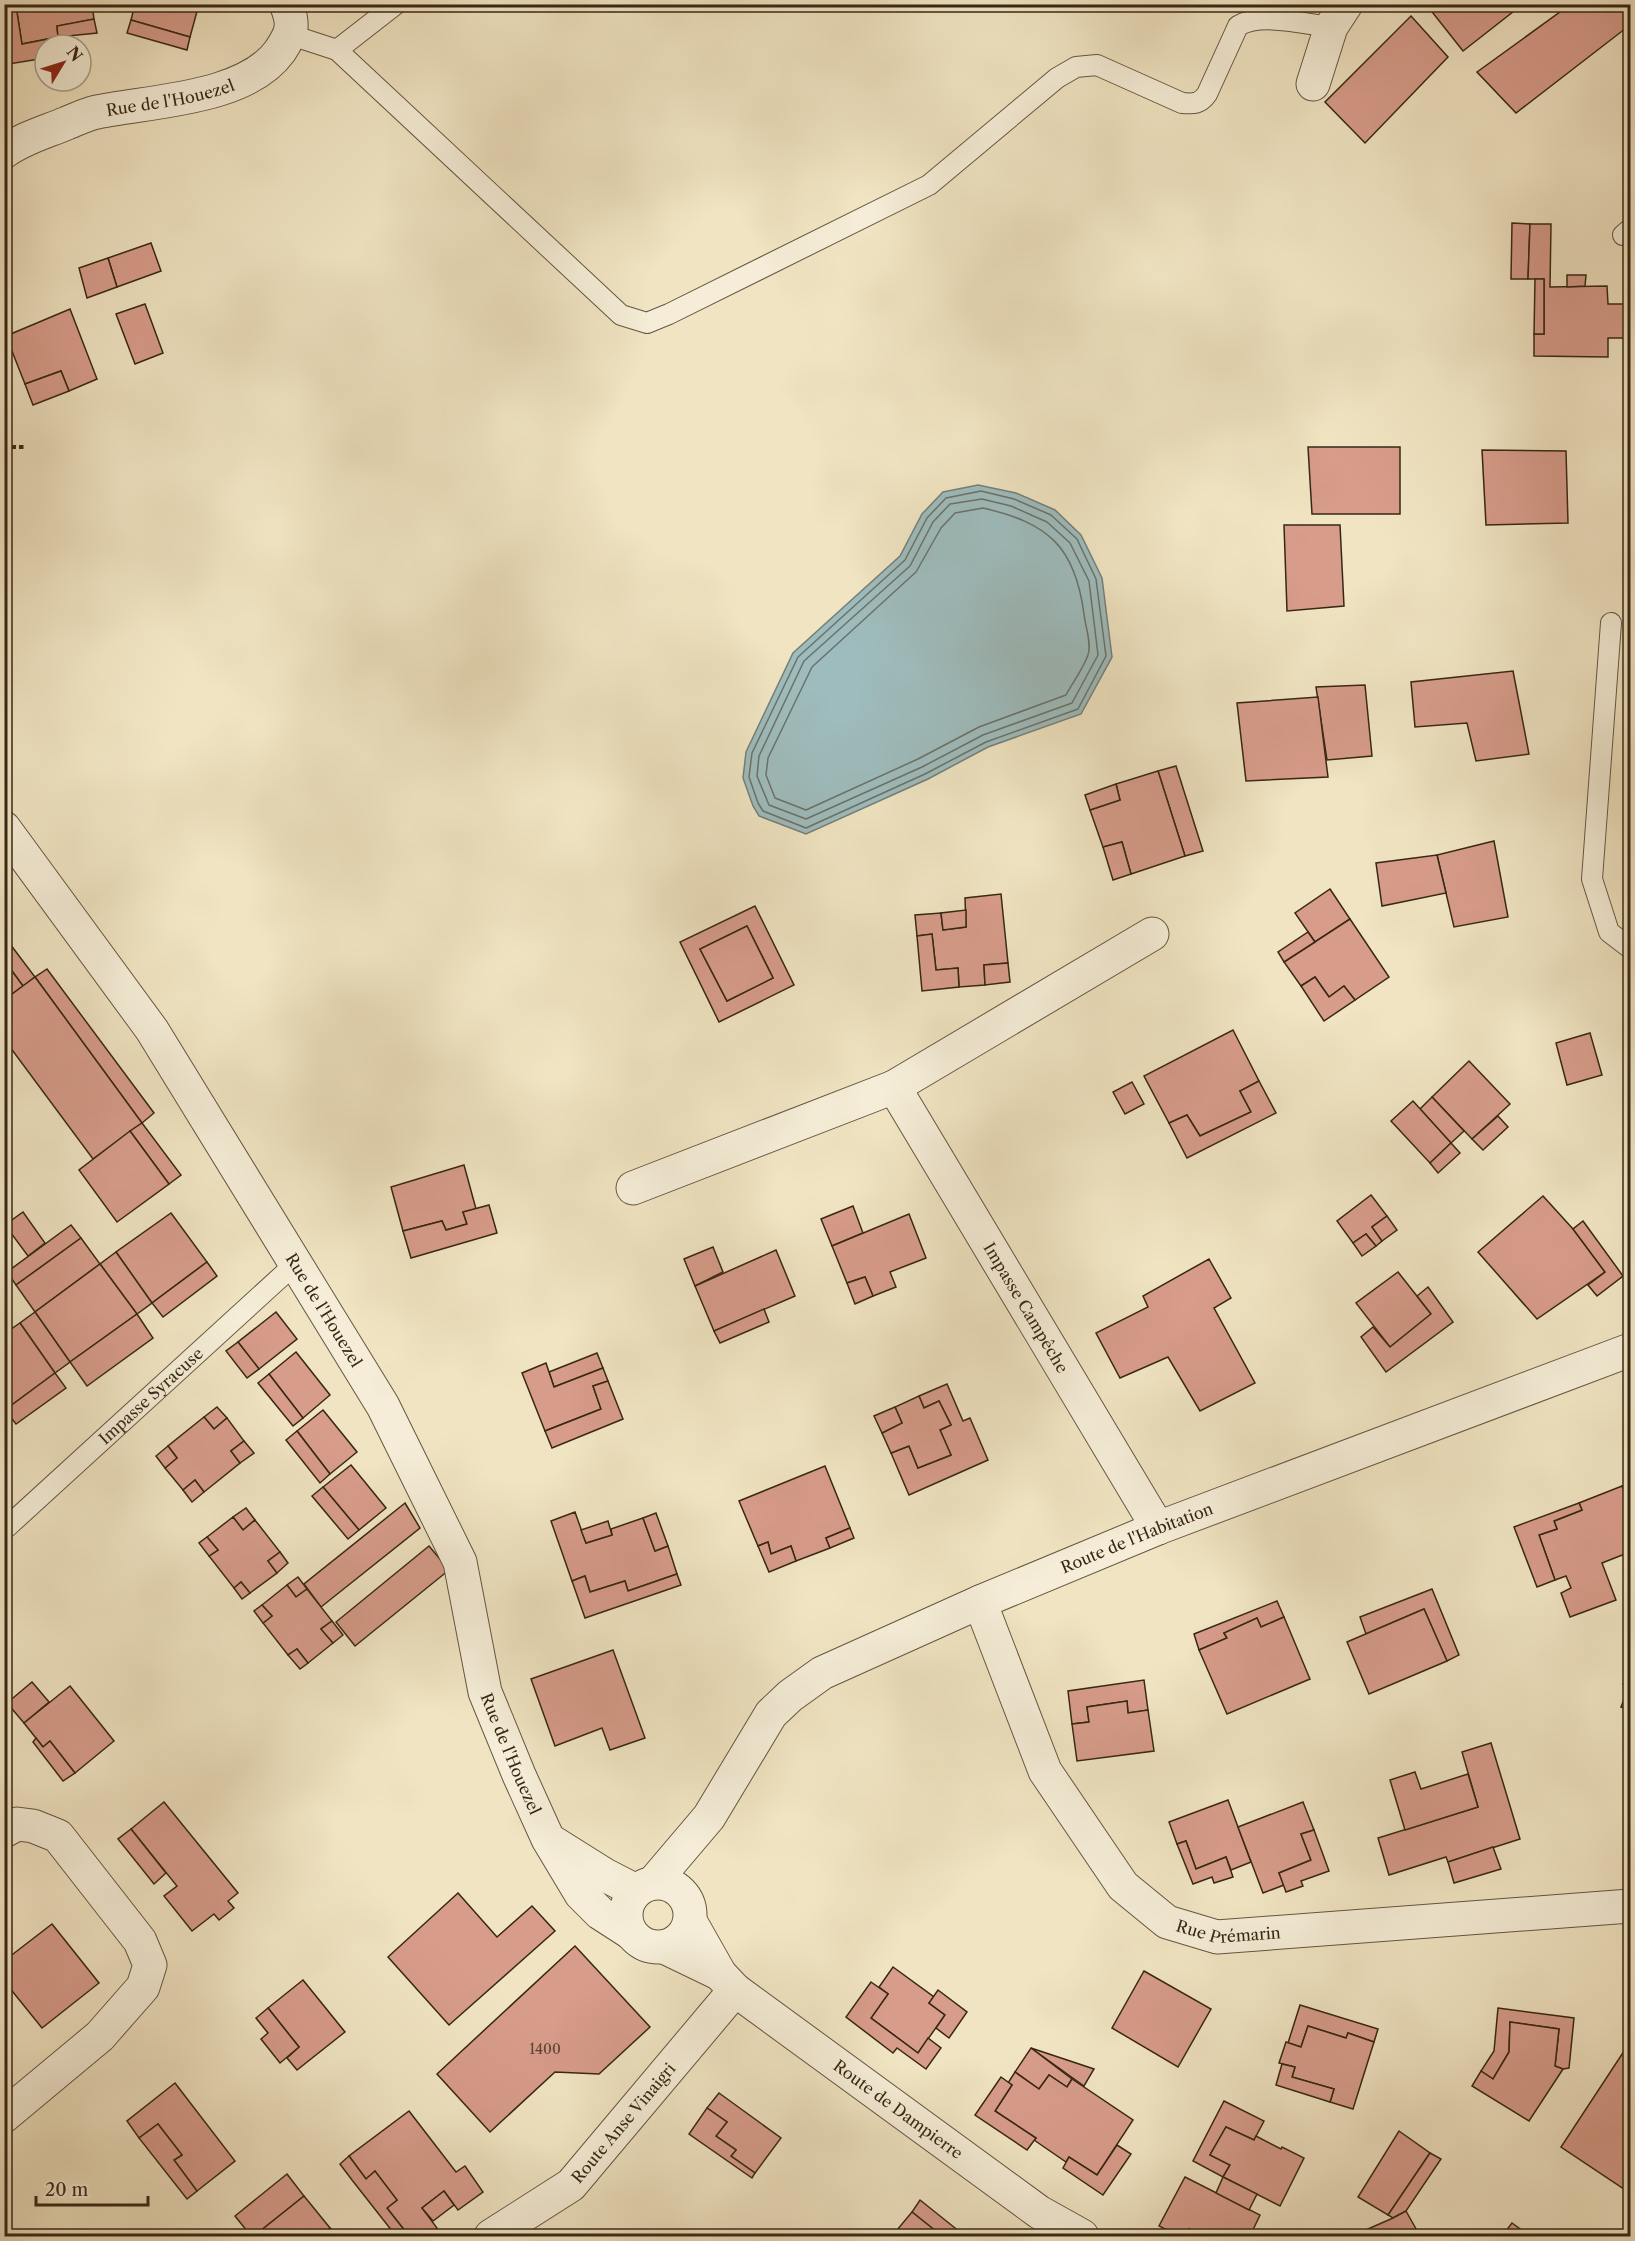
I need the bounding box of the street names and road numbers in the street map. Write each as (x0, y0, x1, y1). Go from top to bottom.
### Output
street label: Rue de l'Houezel (105, 75, 237, 120)
street label: Impasse Campêche (979, 1239, 1073, 1376)
street label: Rue de l'Houezel (281, 1249, 367, 1371)
street label: Impasse Syracuse (94, 1343, 207, 1448)
street label: Route de l'Habitation (1058, 1498, 1216, 1577)
street label: Rue de l'Houezel (476, 1690, 546, 1818)
street label: Rue Prémarin (1174, 1915, 1281, 1948)
street label: Route de Dampierre (830, 2055, 967, 2163)
street label: Route Anse Vinaigri (567, 2059, 679, 2187)

